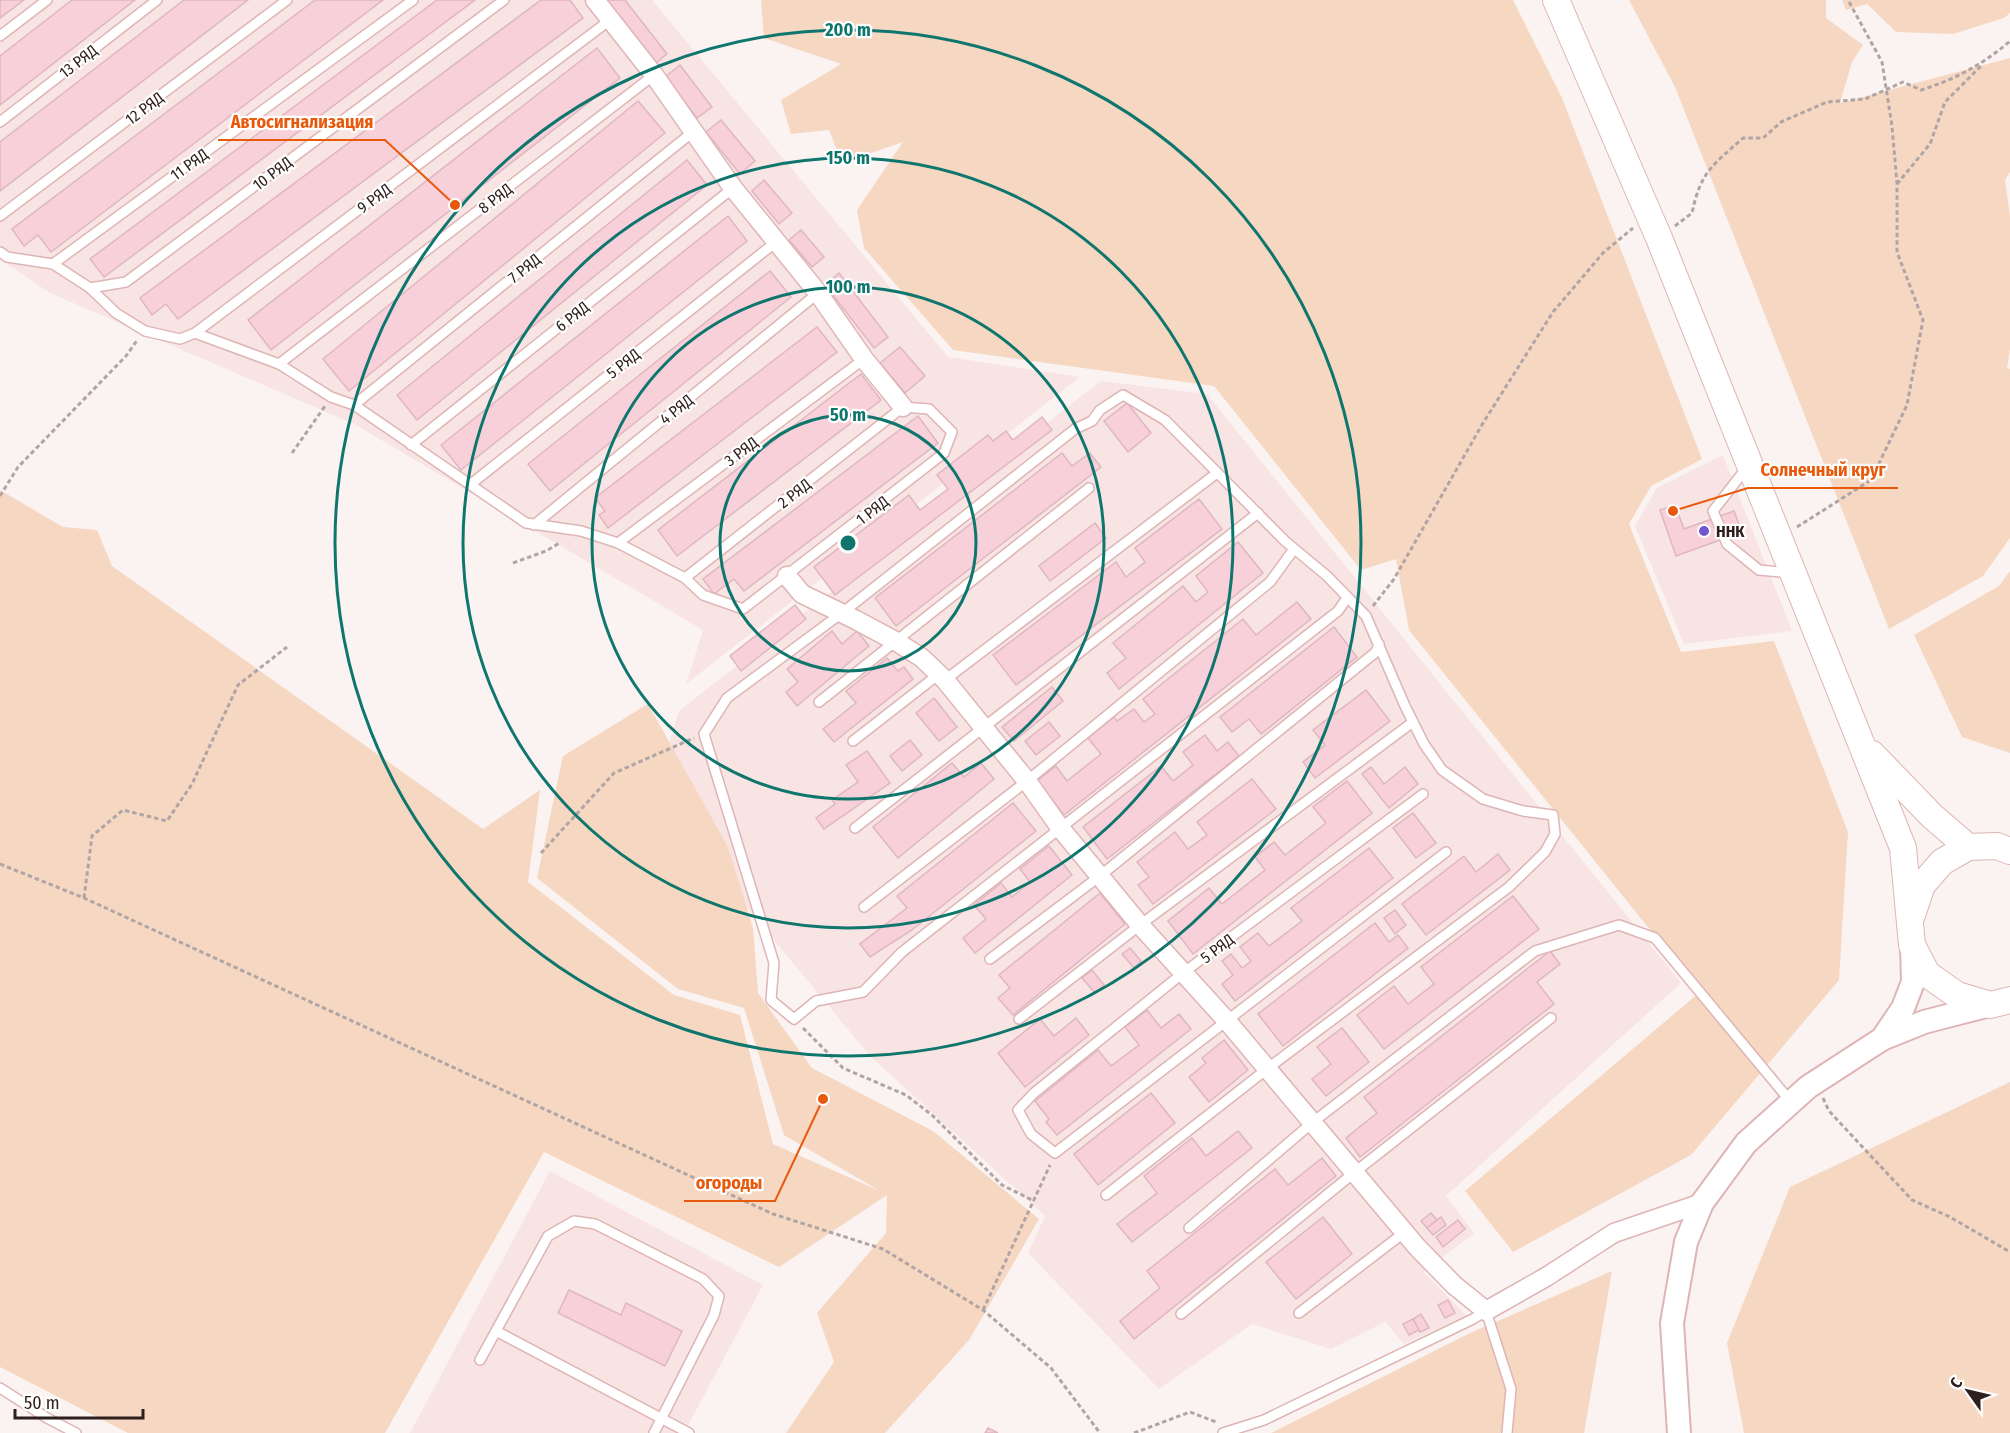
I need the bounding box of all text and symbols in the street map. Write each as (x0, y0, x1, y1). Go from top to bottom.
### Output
text: 200 m (824, 19, 871, 41)
street label: 13 РЯД (55, 41, 101, 82)
street label: 12 РЯД (121, 88, 167, 129)
callout: Автосигнализация (218, 104, 385, 140)
text: Автосигнализация (230, 111, 373, 133)
street label: 11 РЯД (167, 144, 212, 184)
text: 150 m (826, 147, 870, 169)
street label: 10 РЯД (249, 152, 296, 194)
street label: 9 РЯД (354, 179, 395, 217)
street label: 8 РЯД (475, 179, 516, 218)
street label: 7 РЯД (504, 250, 544, 287)
text: 100 m (826, 276, 870, 298)
street label: 6 РЯД (552, 297, 593, 336)
street label: 5 РЯД (603, 344, 644, 382)
street label: 4 РЯД (656, 390, 697, 429)
text: 50 m (830, 404, 866, 426)
street label: 3 РЯД (721, 433, 762, 470)
callout: Солнечный круг (1748, 452, 1898, 488)
text: Солнечный круг (1760, 459, 1887, 481)
street label: 2 РЯД (774, 475, 815, 512)
street label: 1 РЯД (852, 492, 892, 529)
place label: ННК (1716, 522, 1745, 541)
marker: ННК (1697, 524, 1711, 538)
centre of rings (838, 533, 858, 553)
street label: 5 РЯД (1197, 930, 1238, 967)
callout: огороды (684, 1165, 775, 1201)
text: огороды (696, 1172, 762, 1194)
north arrow (1938, 1361, 1998, 1421)
text: С (1946, 1374, 1967, 1392)
scale bar (15, 1382, 142, 1420)
text: 50 m (24, 1392, 60, 1414)

